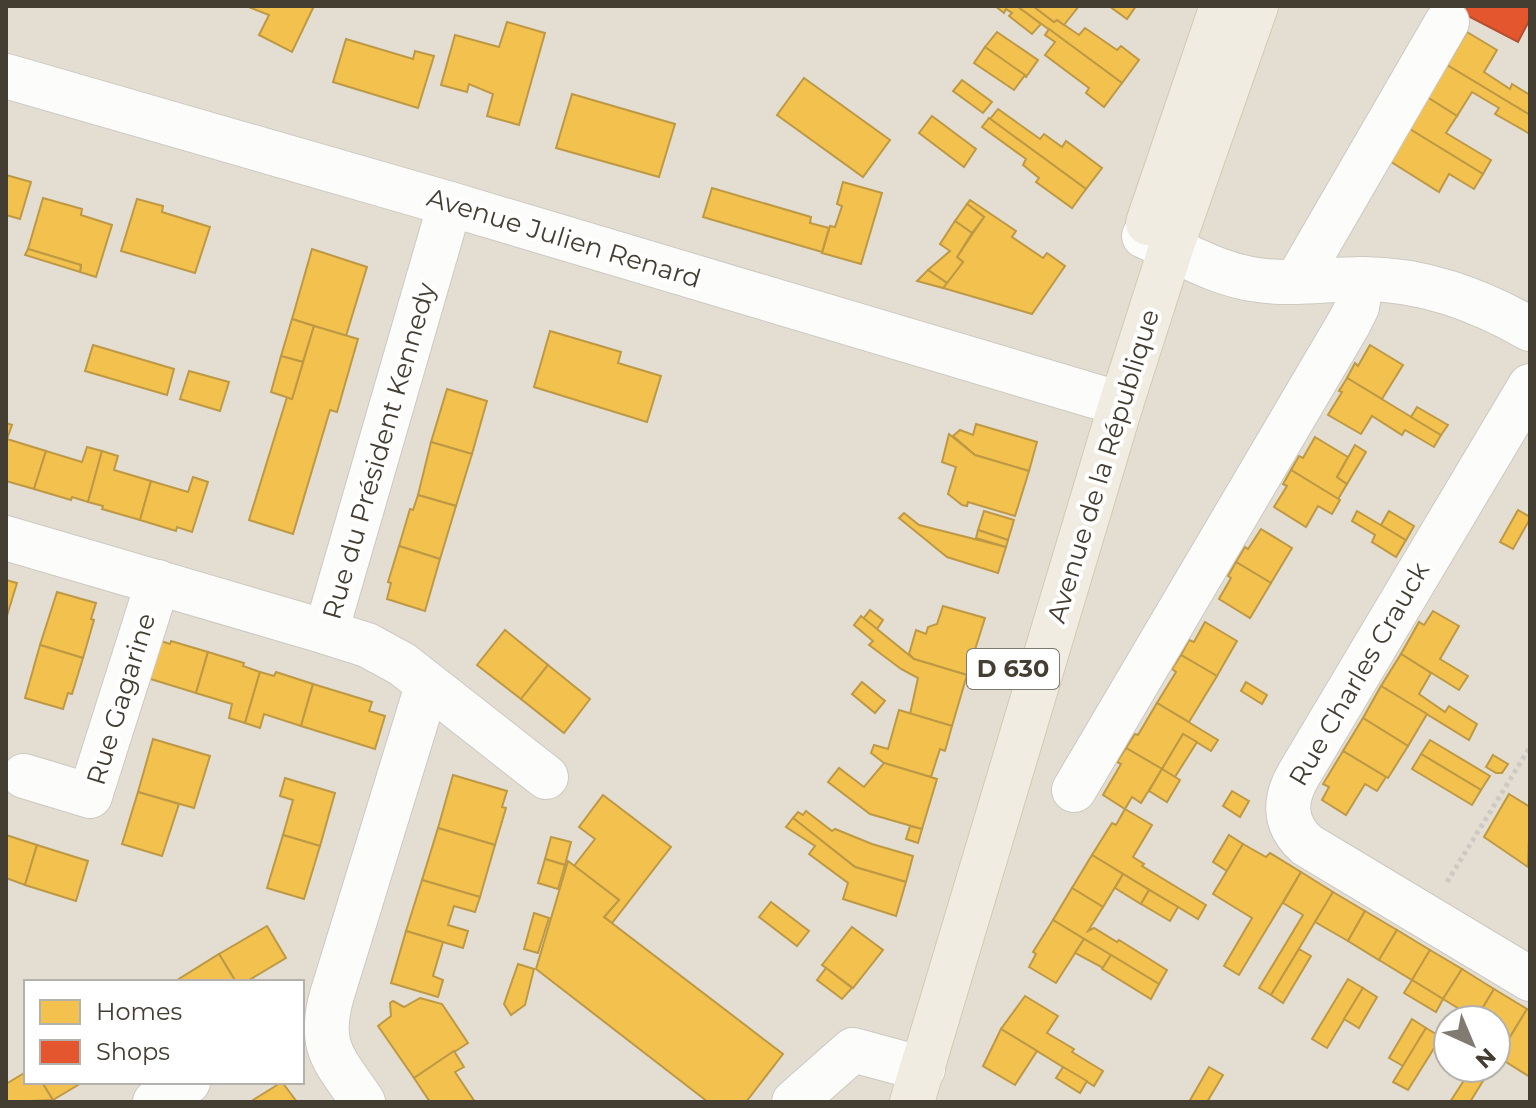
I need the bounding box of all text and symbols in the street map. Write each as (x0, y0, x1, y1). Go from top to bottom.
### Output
street label: Avenue Julien Renard (423, 181, 705, 295)
street label: Rue du Président Kennedy (316, 278, 443, 623)
street label: Avenue de la République (1040, 305, 1166, 627)
street label: Rue Charles Crauck (1282, 556, 1436, 792)
street label: Rue Gagarine (80, 609, 162, 789)
road number: D 630 (967, 649, 1059, 689)
legend (24, 980, 304, 1084)
text: Homes (96, 997, 182, 1026)
north arrow (1432, 1004, 1512, 1084)
text: Shops (96, 1037, 170, 1066)
text: N (1470, 1042, 1501, 1074)

